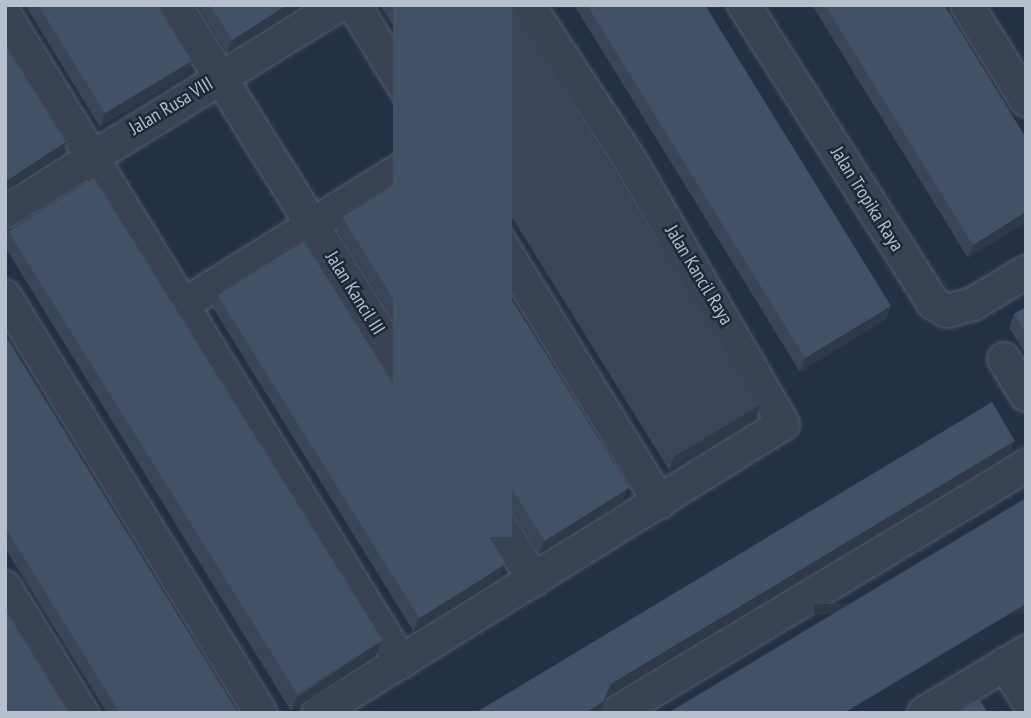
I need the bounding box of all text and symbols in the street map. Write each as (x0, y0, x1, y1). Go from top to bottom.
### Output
street label: Jalan Rusa VIII (125, 72, 217, 140)
street label: Jalan Tropika Raya (826, 142, 908, 256)
street label: Jalan Kancil Raya (660, 221, 738, 329)
street label: Jalan Kancil III (320, 247, 390, 339)

